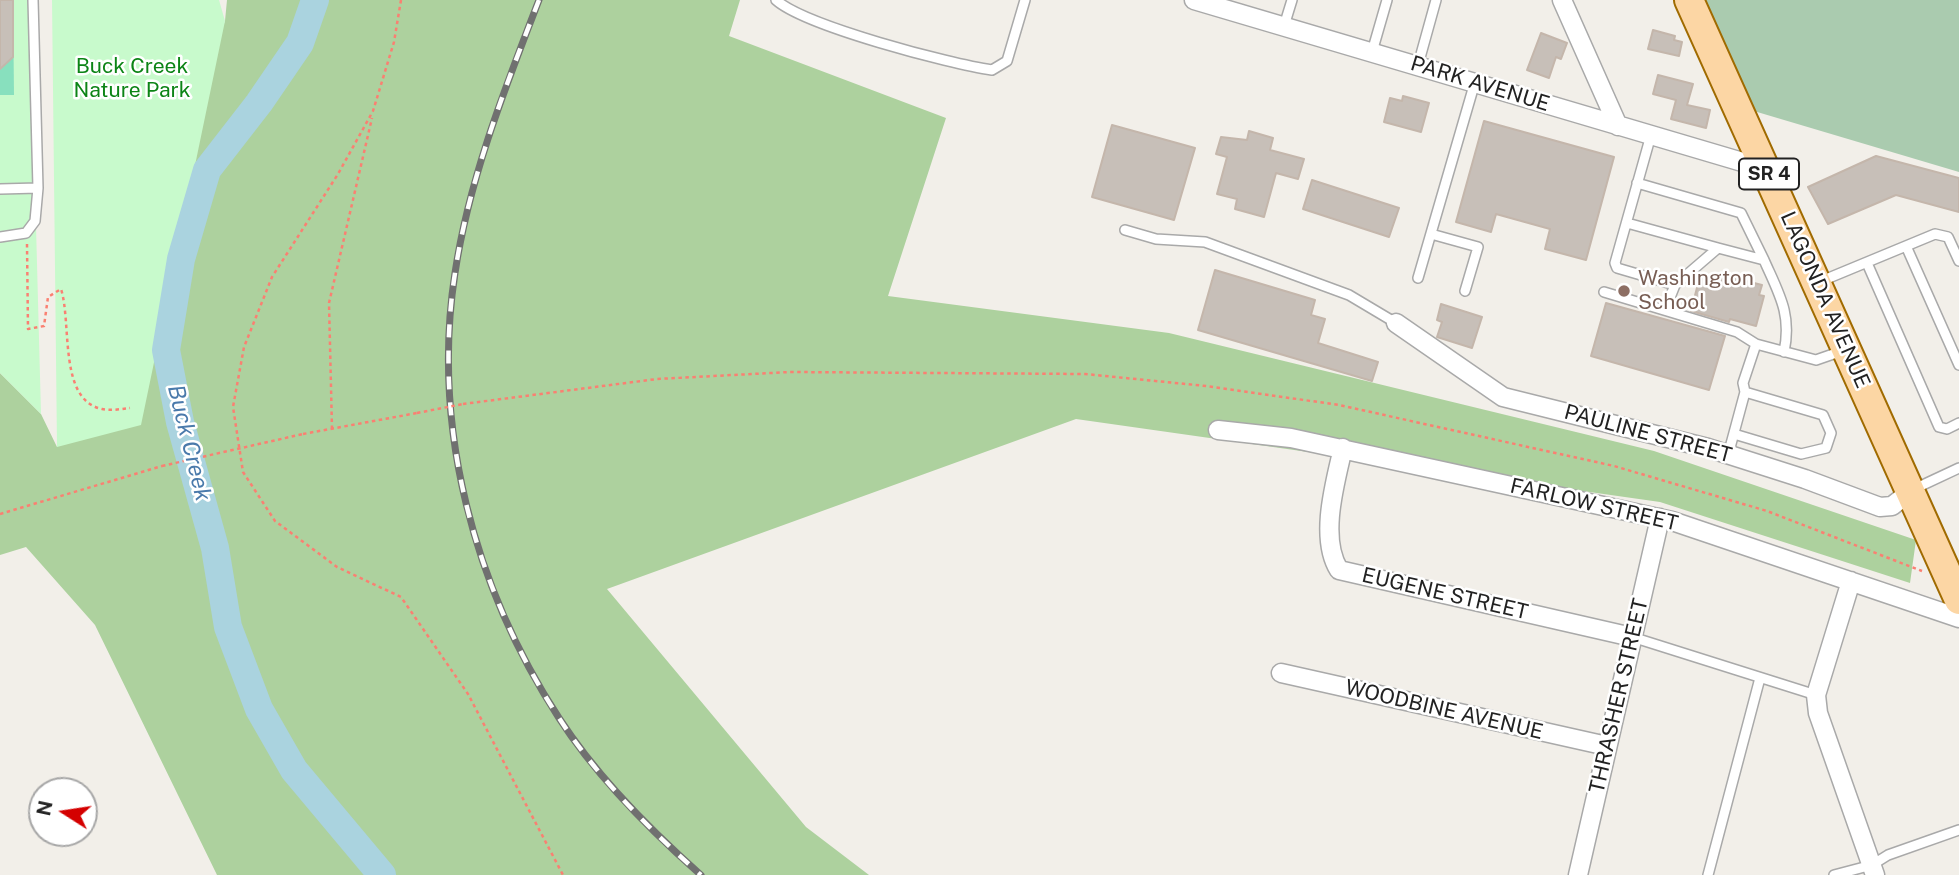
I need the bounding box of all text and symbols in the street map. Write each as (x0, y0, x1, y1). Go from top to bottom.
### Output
street label: PARK AVENUE (1407, 51, 1553, 117)
park label: Buck Creek Nature Park (73, 54, 191, 104)
road number: SR 4 (1739, 158, 1799, 190)
street label: LAGONDA AVENUE (1775, 208, 1875, 392)
place label: Washington School (1638, 266, 1754, 316)
marker: Washington School (1616, 283, 1632, 299)
water label: Buck Creek (161, 382, 217, 504)
street label: PAULINE STREET (1561, 400, 1735, 468)
street label: FARLOW STREET (1508, 473, 1680, 537)
street label: EUGENE STREET (1359, 563, 1531, 625)
street label: THRASHER STREET (1584, 596, 1654, 796)
street label: WOODBINE AVENUE (1343, 675, 1545, 745)
north arrow (28, 777, 98, 847)
text: N (32, 799, 57, 818)

